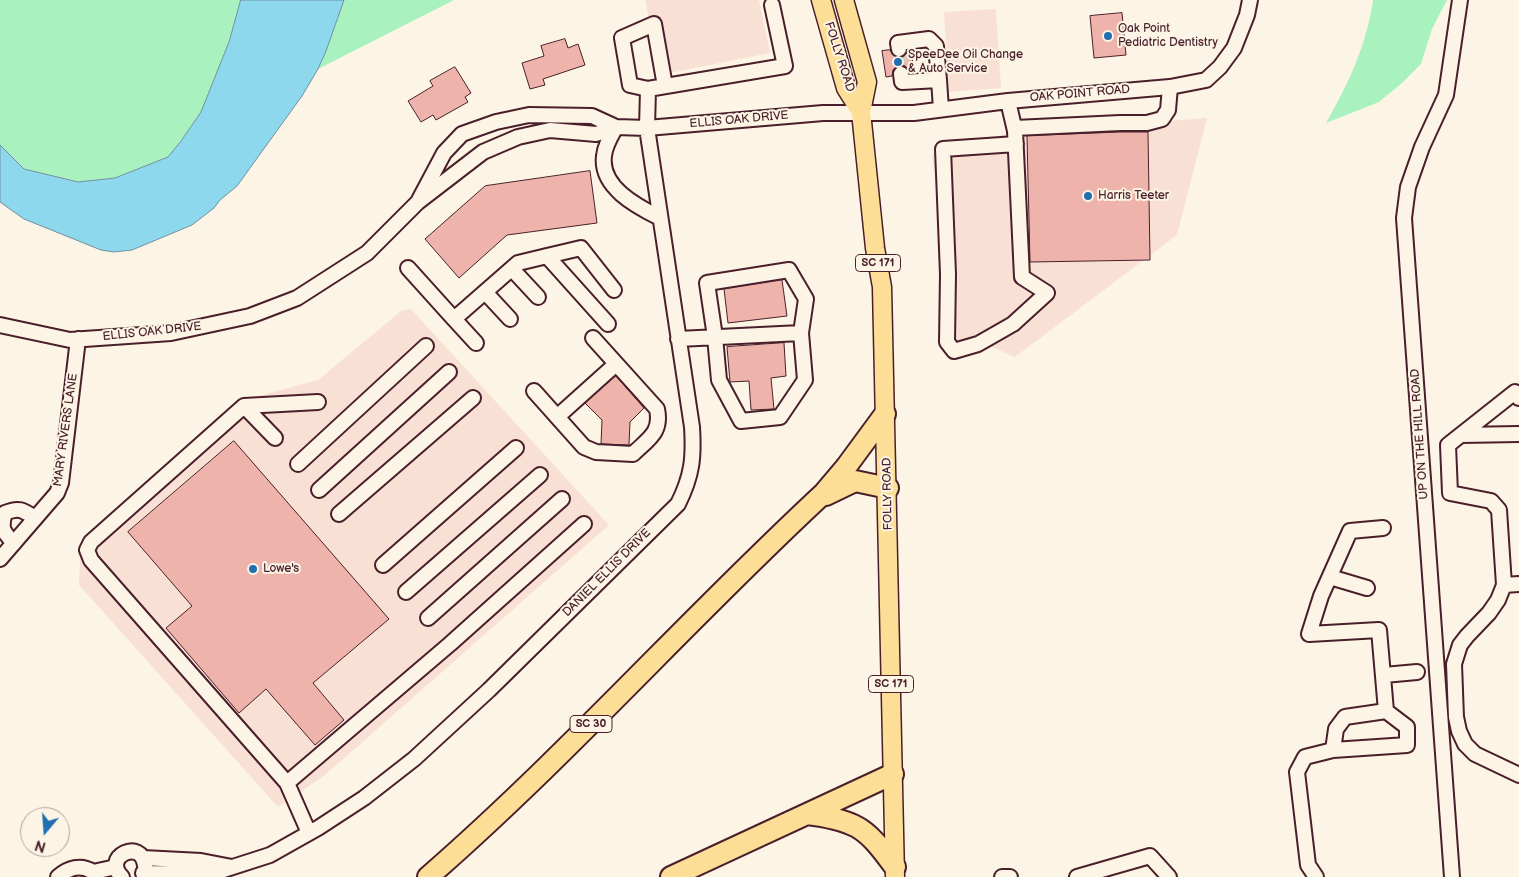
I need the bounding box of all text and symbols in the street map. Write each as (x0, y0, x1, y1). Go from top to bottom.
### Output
street label: FOLLY ROAD (821, 20, 857, 94)
place label: Oak Point Pediatric Dentistry (1118, 22, 1218, 50)
marker: Oak Point Pediatric Dentistry (1102, 30, 1114, 42)
place label: SpeeDee Oil Change & Auto Service (908, 48, 1023, 76)
marker: SpeeDee Oil Change & Auto Service (892, 56, 904, 68)
street label: OAK POINT ROAD (1029, 82, 1131, 106)
street label: ELLIS OAK DRIVE (689, 108, 789, 132)
place label: Harris Teeter (1098, 189, 1169, 203)
marker: Harris Teeter (1082, 190, 1094, 202)
road number: SC 171 (856, 254, 900, 272)
street label: ELLIS OAK DRIVE (102, 320, 202, 344)
street label: UP ON THE HILL ROAD (1408, 368, 1432, 500)
street label: MARY RIVERS LANE (51, 372, 81, 488)
street label: FOLLY ROAD (880, 458, 896, 530)
street label: DANIEL ELLIS DRIVE (560, 526, 654, 620)
place label: Lowe's (263, 562, 299, 576)
marker: Lowe's (247, 563, 259, 575)
road number: SC 171 (868, 676, 914, 692)
road number: SC 30 (570, 716, 612, 732)
north arrow (20, 807, 70, 857)
text: N (33, 836, 48, 856)

